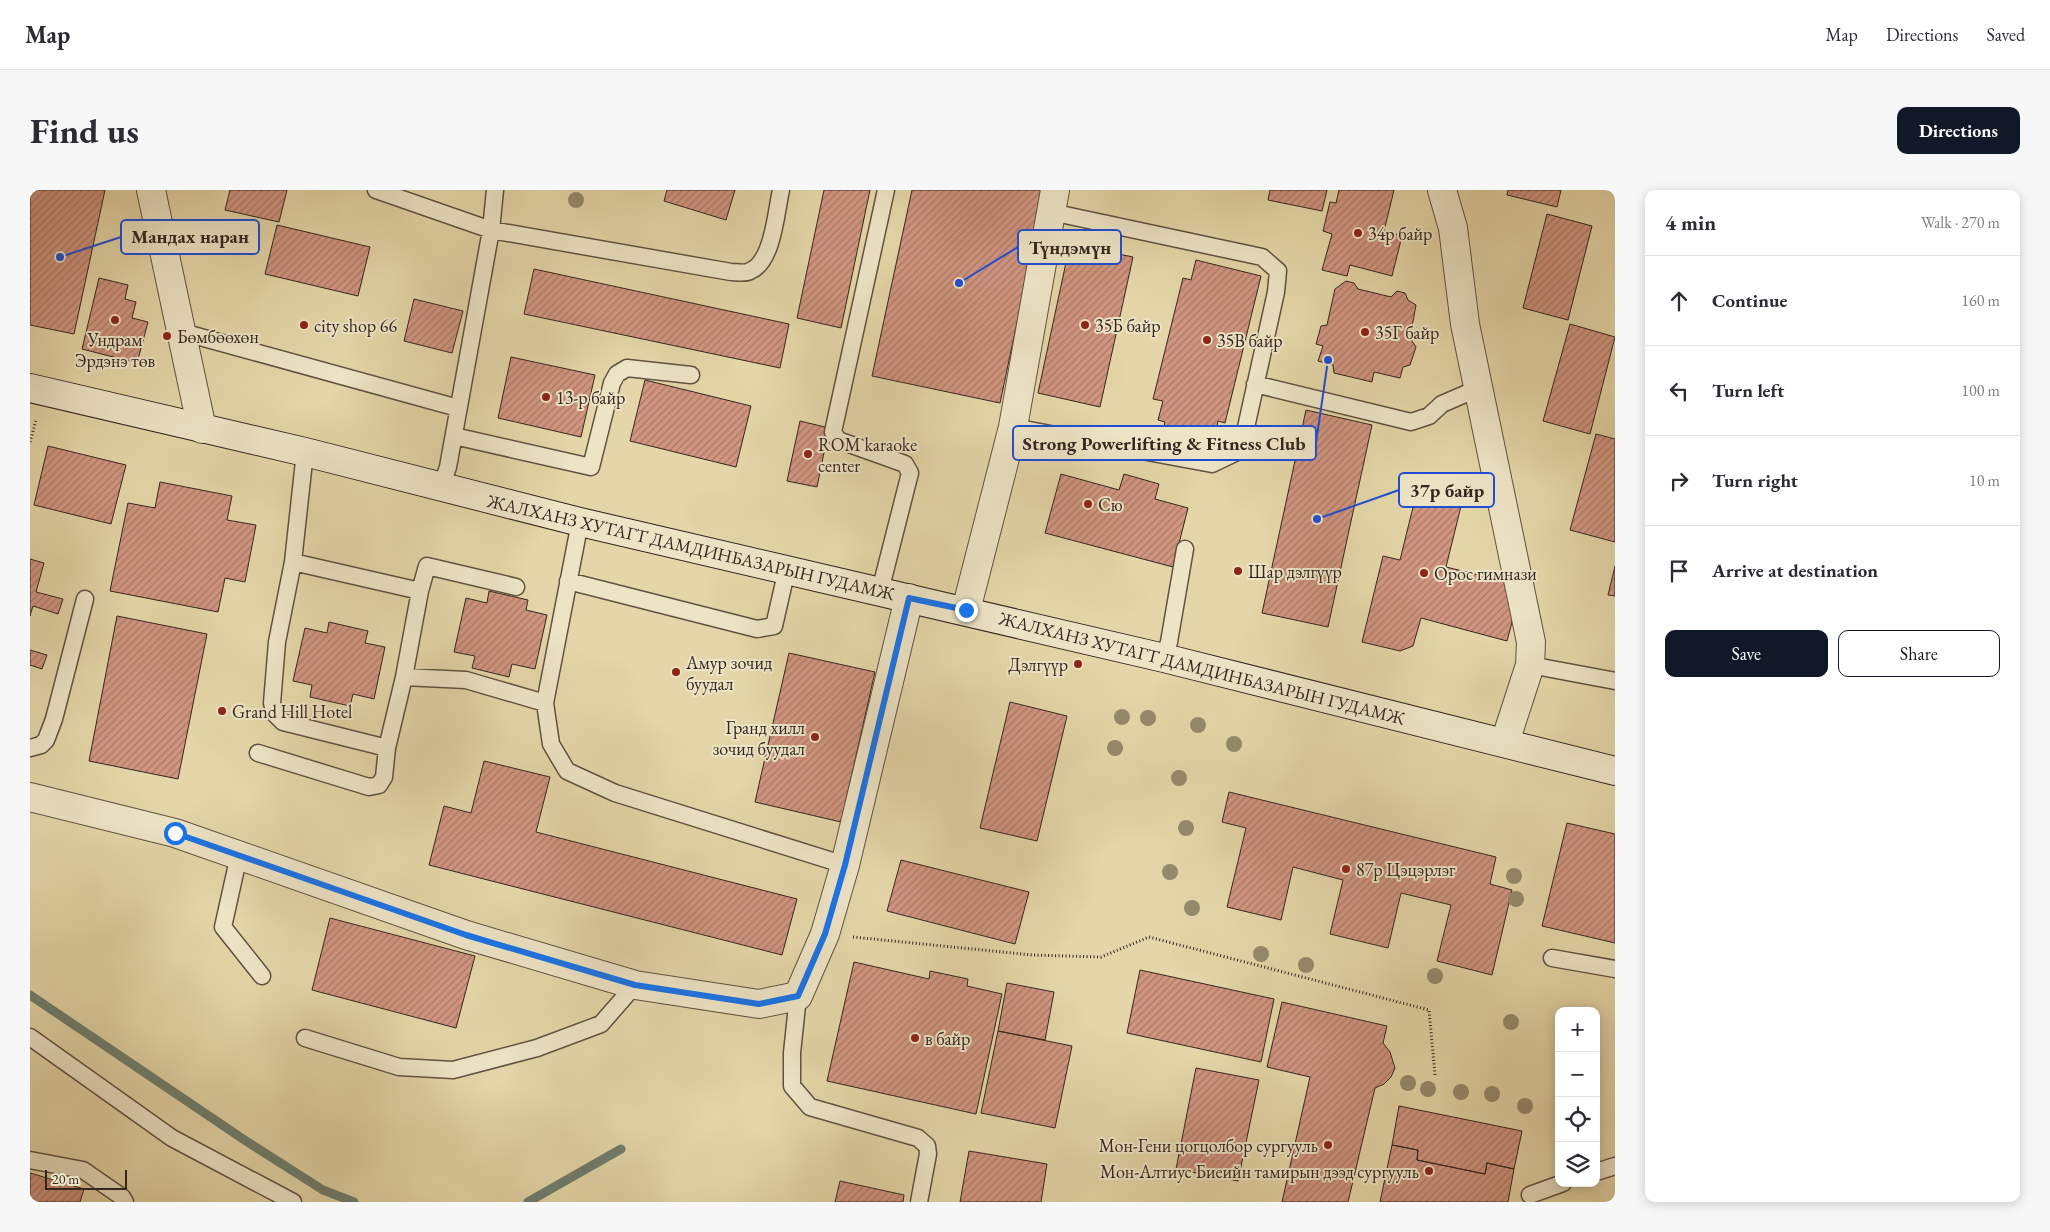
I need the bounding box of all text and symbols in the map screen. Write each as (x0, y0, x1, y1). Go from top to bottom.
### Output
text: Map (25, 19, 70, 50)
text: Map (1826, 23, 1858, 46)
text: Directions (1886, 23, 1958, 46)
text: Saved (1986, 23, 2025, 46)
button: Directions (1897, 107, 2020, 154)
text: Find us (30, 108, 139, 153)
text: 4 min (1665, 209, 1716, 236)
text: Walk · 270 m (1921, 212, 2000, 233)
callout: Мандах наран (121, 220, 259, 254)
place label: 34р байр (1368, 222, 1432, 245)
text: Мандах наран (131, 224, 249, 249)
marker: 34р байр (1352, 227, 1364, 239)
callout: Түндэмүн (1018, 230, 1121, 264)
text: Түндэмүн (1029, 235, 1111, 260)
icon: ahead (1665, 287, 1693, 315)
text: Continue (1712, 288, 1787, 313)
text: 160 m (1961, 290, 2000, 311)
marker: Ундрам Эрдэнэ төв (109, 314, 121, 326)
place label: city shop 66 (314, 314, 397, 337)
place label: 35Б байр (1095, 314, 1161, 337)
marker: city shop 66 (298, 319, 310, 331)
marker: 35Б байр (1079, 319, 1091, 331)
place label: 35Г байр (1375, 321, 1439, 344)
place label: Бөмбөөхөн (177, 325, 259, 348)
marker: 35Г байр (1359, 326, 1371, 338)
place label: Ундрам Эрдэнэ төв (75, 328, 156, 372)
place label: 35В байр (1217, 329, 1283, 352)
marker: Бөмбөөхөн (161, 330, 173, 342)
marker: 35В байр (1201, 334, 1213, 346)
icon: left (1665, 377, 1693, 405)
text: Turn left (1712, 378, 1784, 403)
text: 100 m (1961, 380, 2000, 401)
place label: 13-р байр (556, 386, 625, 409)
marker: 13-р байр (540, 391, 552, 403)
callout: Strong Powerlifting & Fitness Club (1013, 426, 1316, 460)
text: Strong Powerlifting & Fitness Club (1023, 431, 1305, 456)
place label: ROM karaoke center (818, 433, 917, 477)
marker: ROM karaoke center (802, 448, 814, 460)
icon: right (1665, 467, 1693, 495)
text: Turn right (1712, 468, 1798, 493)
text: 10 m (1969, 470, 2000, 491)
callout: 37р байр (1399, 473, 1494, 507)
text: 37р байр (1410, 478, 1485, 503)
street label: ЖАЛХАНЗ ХУТАГТ ДАМДИНБАЗАРЫН ГУДАМЖ (484, 489, 897, 605)
place label: Сю (1098, 493, 1123, 516)
marker: Сю (1082, 498, 1094, 510)
icon: arrive (1665, 557, 1693, 585)
text: Arrive at destination (1712, 558, 1878, 583)
place label: Шар дэлгүүр (1248, 560, 1342, 583)
place label: Орос гимнази (1434, 562, 1537, 585)
marker: Шар дэлгүүр (1232, 565, 1244, 577)
marker: Орос гимнази (1418, 567, 1430, 579)
route end (955, 599, 978, 622)
street label: ЖАЛХАНЗ ХУТАГТ ДАМДИНБАЗАРЫН ГУДАМЖ (996, 606, 1408, 730)
button: Save (1665, 630, 1828, 677)
button: Share (1838, 630, 2000, 677)
place label: Амур зочид буудал (685, 651, 772, 695)
place label: Дэлгүүр (1008, 653, 1068, 676)
marker: Дэлгүүр (1072, 658, 1084, 670)
marker: Амур зочид буудал (670, 666, 682, 678)
place label: Grand Hill Hotel (232, 700, 352, 723)
marker: Grand Hill Hotel (216, 705, 228, 717)
place label: Гранд хилл зочид буудал (712, 716, 805, 760)
marker: Гранд хилл зочид буудал (809, 731, 821, 743)
route start (164, 822, 187, 845)
place label: 87р Цэцэрлэг (1356, 858, 1456, 881)
marker: 87р Цэцэрлэг (1340, 863, 1352, 875)
map controls (1555, 1007, 1600, 1187)
button: + (1555, 1007, 1600, 1052)
place label: в байр (925, 1027, 970, 1050)
marker: в байр (909, 1032, 921, 1044)
button: − (1555, 1052, 1600, 1097)
button: locate (1555, 1097, 1600, 1142)
place label: Мон-Гени цогцолбор сургууль (1099, 1134, 1318, 1157)
marker: Мон-Гени цогцолбор сургууль (1322, 1139, 1334, 1151)
button: layers (1555, 1142, 1600, 1187)
place label: Мон-Алтиус Биеийн тамирын дээд сургууль (1100, 1160, 1419, 1183)
marker: Мон-Алтиус Биеийн тамирын дээд сургууль (1423, 1165, 1435, 1177)
scale bar (45, 1167, 128, 1190)
text: 20 m (52, 1170, 79, 1188)

